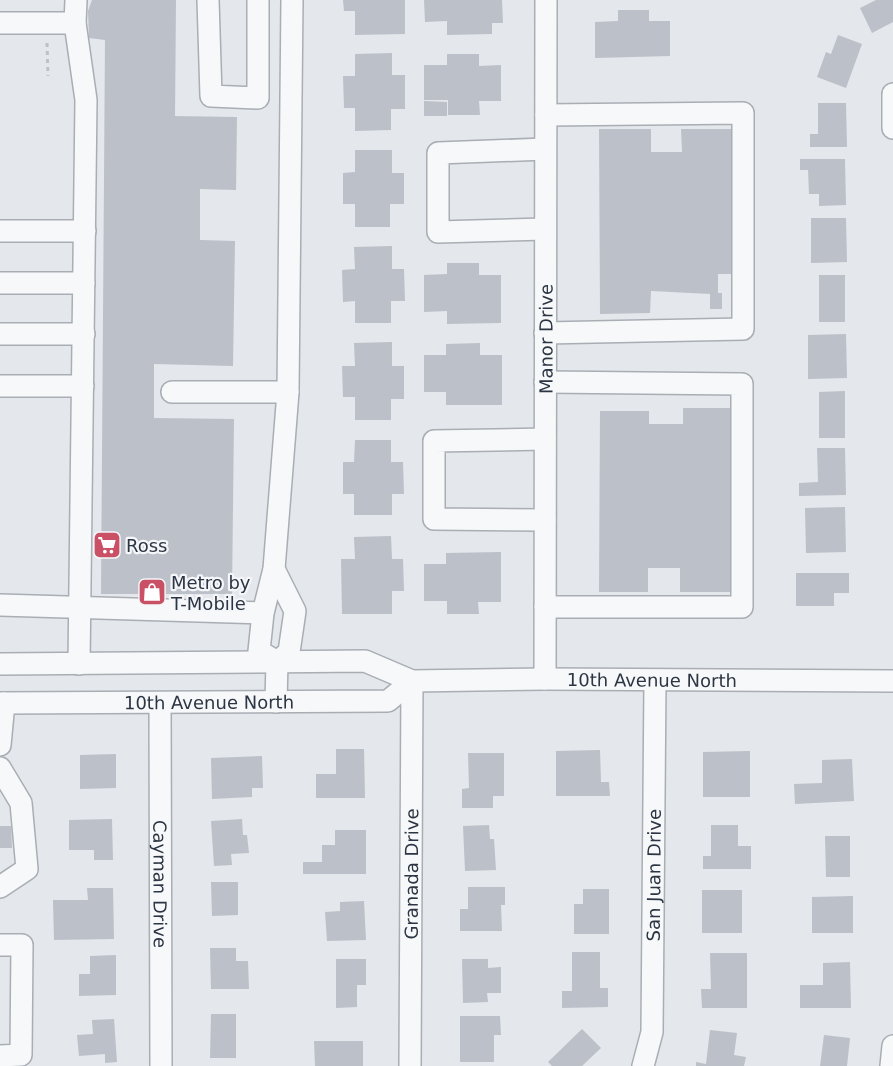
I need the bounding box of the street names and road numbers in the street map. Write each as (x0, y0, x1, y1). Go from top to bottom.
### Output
street label: Manor Drive (535, 284, 556, 394)
street label: 10th Avenue North (567, 669, 737, 691)
street label: 10th Avenue North (124, 691, 294, 713)
street label: Granada Drive (400, 808, 422, 940)
street label: San Juan Drive (642, 809, 664, 942)
street label: Cayman Drive (150, 820, 171, 948)

